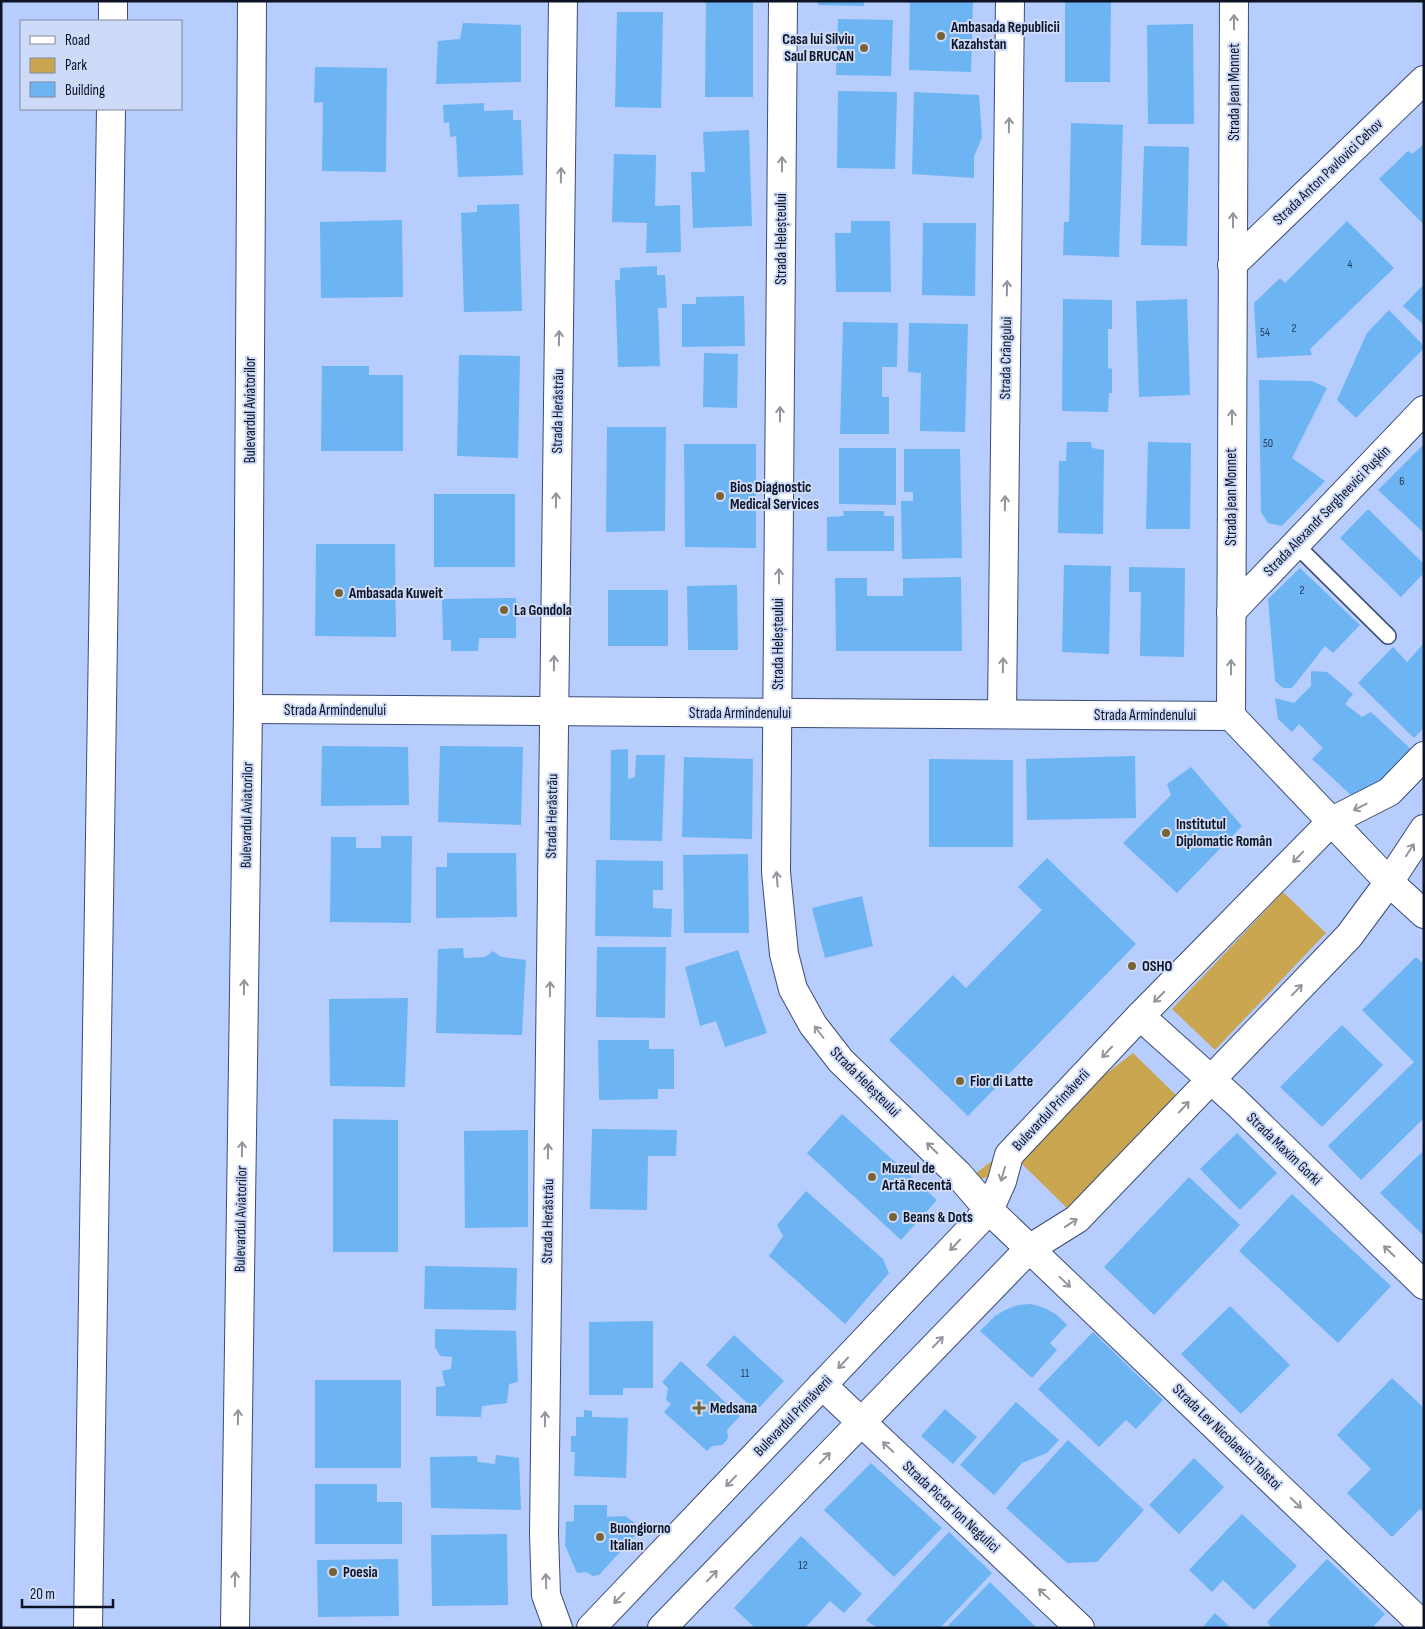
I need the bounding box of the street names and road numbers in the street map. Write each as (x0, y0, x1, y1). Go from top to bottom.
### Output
street label: Strada Jean Monnet (1225, 43, 1244, 141)
street label: Strada Anton Pavlovici Cehov (1269, 114, 1387, 229)
street label: Strada Heleșteului (772, 193, 791, 285)
street label: Strada Crângului (996, 316, 1016, 400)
street label: Bulevardul Aviatorilor (241, 356, 260, 463)
street label: Strada Herăstrău (548, 368, 568, 454)
street label: Strada Alexandr Sergheevici Pușkin (1260, 442, 1394, 580)
street label: Strada Jean Monnet (1222, 448, 1241, 546)
street label: Strada Heleșteului (769, 598, 788, 690)
street label: Strada Armindenului (284, 701, 386, 720)
street label: Strada Armindenului (689, 704, 791, 723)
street label: Strada Armindenului (1094, 706, 1196, 725)
street label: Bulevardul Aviatorilor (237, 761, 257, 868)
street label: Strada Herăstrău (542, 773, 562, 859)
street label: Strada Heleșteului (826, 1043, 904, 1121)
street label: Bulevardul Primăverii (1008, 1065, 1094, 1155)
street label: Strada Maxim Gorki (1243, 1108, 1326, 1190)
street label: Bulevardul Aviatorilor (231, 1165, 251, 1272)
street label: Strada Herăstrău (538, 1178, 558, 1264)
street label: Bulevardul Primăverii (750, 1371, 836, 1460)
street label: Strada Lev Nicolaevici Tolstoi (1168, 1380, 1286, 1494)
street label: Strada Pictor Ion Negulici (898, 1457, 1004, 1557)

